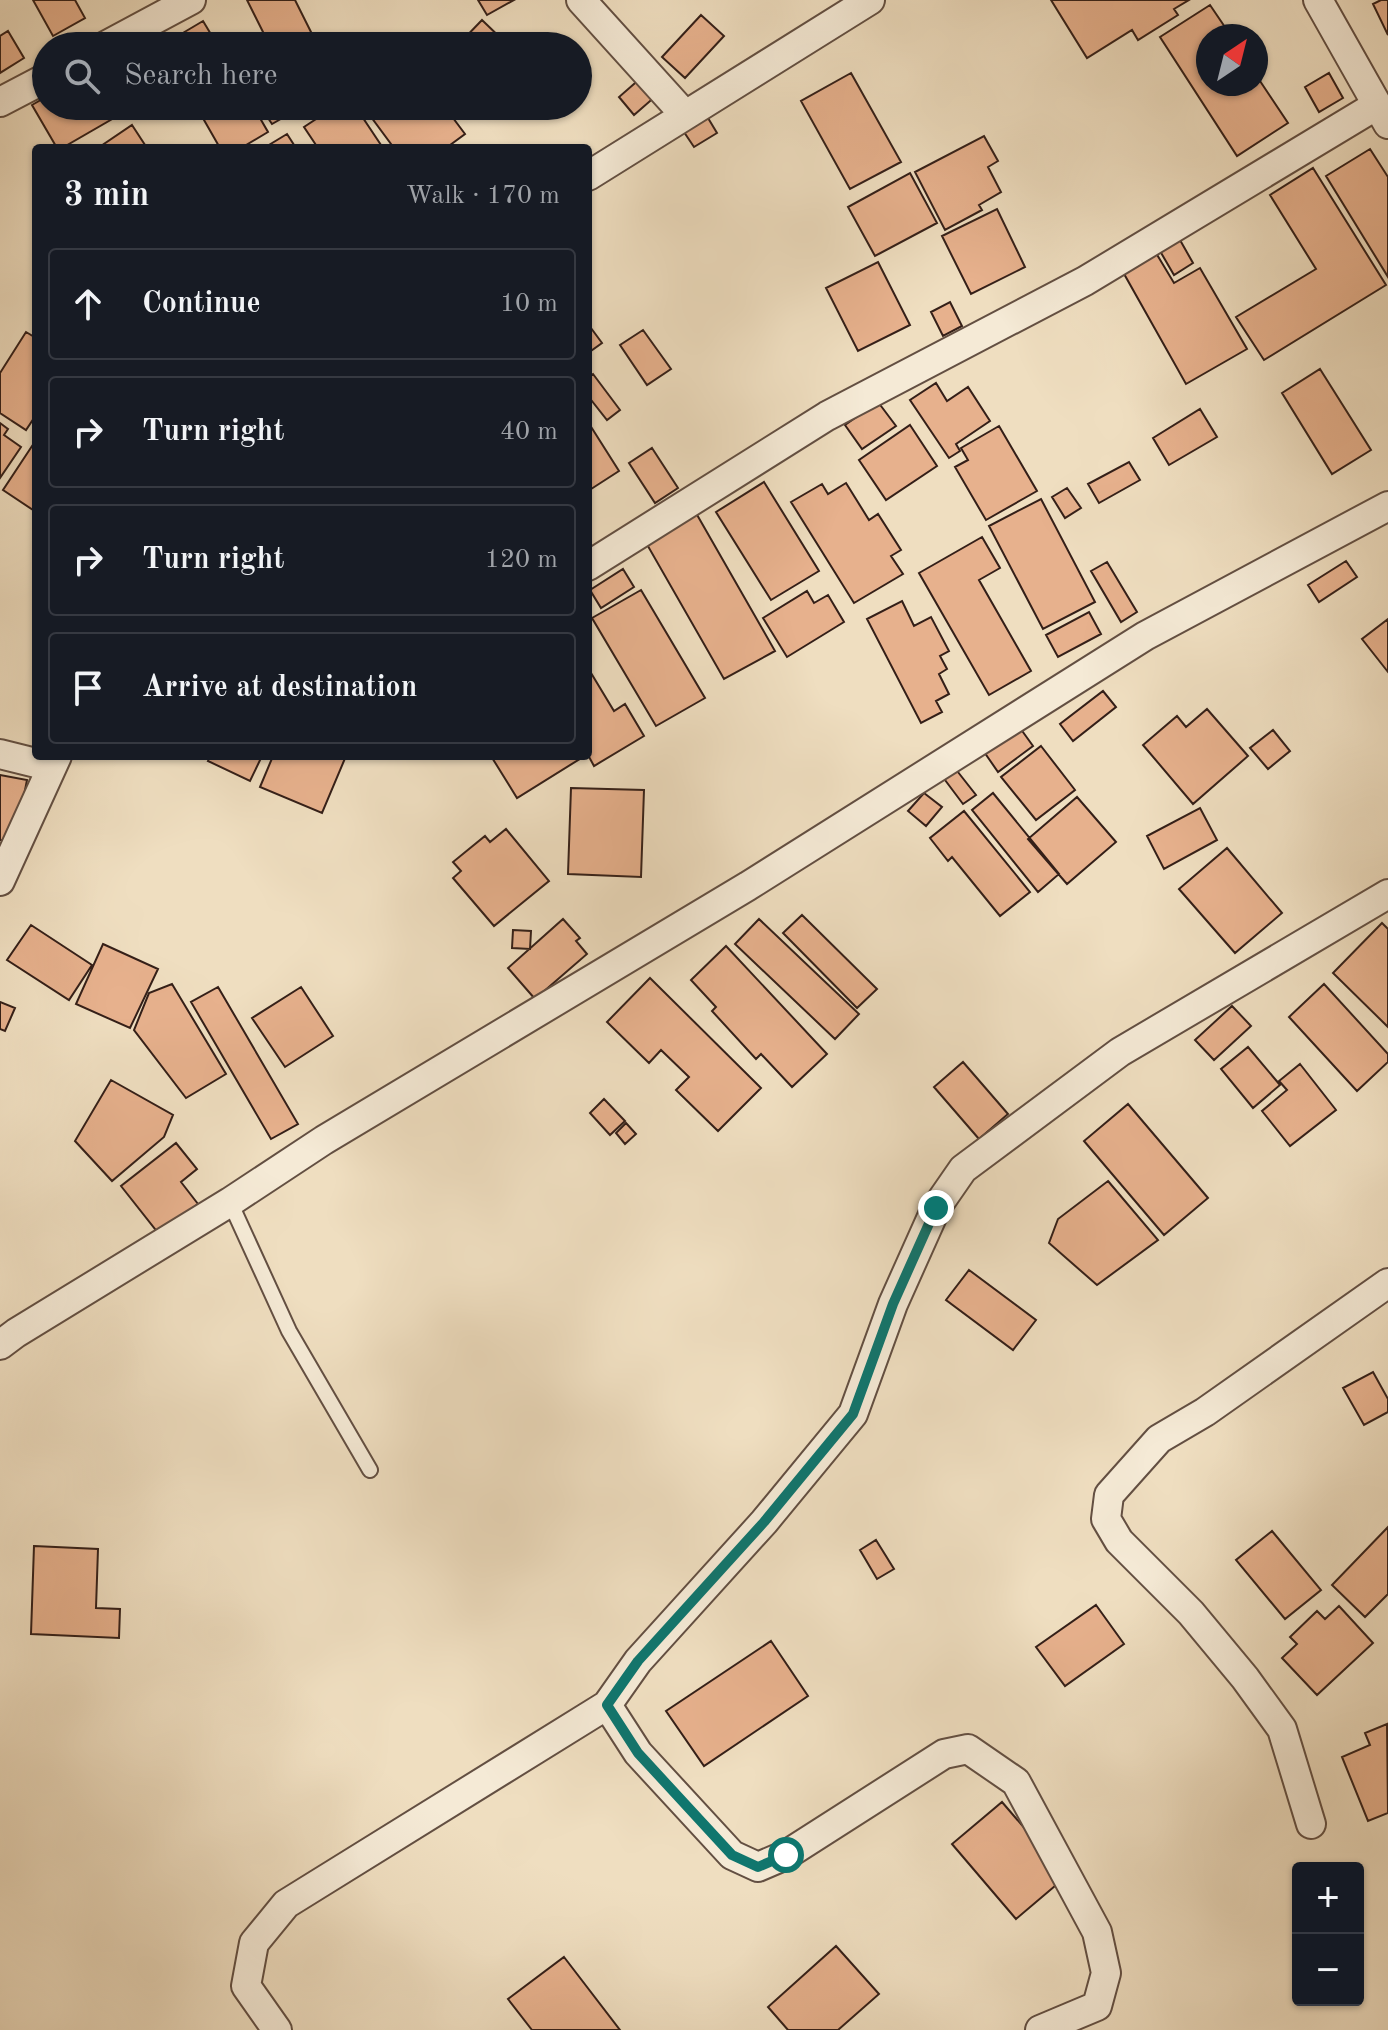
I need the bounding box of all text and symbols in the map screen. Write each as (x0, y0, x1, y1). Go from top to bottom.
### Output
north arrow (1196, 24, 1268, 96)
search box (32, 32, 592, 120)
icon: search (60, 54, 104, 98)
text: Search here (124, 61, 278, 91)
text: 3 min (64, 179, 149, 213)
text: Walk · 170 m (406, 183, 560, 209)
icon: ahead (66, 282, 110, 326)
text: Continue (142, 289, 261, 319)
text: 10 m (500, 291, 558, 317)
icon: right (66, 410, 110, 454)
text: Turn right (142, 417, 284, 447)
text: 40 m (500, 419, 558, 445)
icon: right (66, 538, 110, 582)
text: Turn right (142, 545, 284, 575)
text: 120 m (485, 547, 558, 573)
icon: arrive (66, 666, 110, 710)
text: Arrive at destination (142, 673, 417, 703)
route end (918, 1190, 954, 1226)
route start (768, 1837, 804, 1873)
map controls (1292, 1862, 1364, 2006)
button: + (1292, 1862, 1364, 1934)
button: − (1292, 1934, 1364, 2006)

